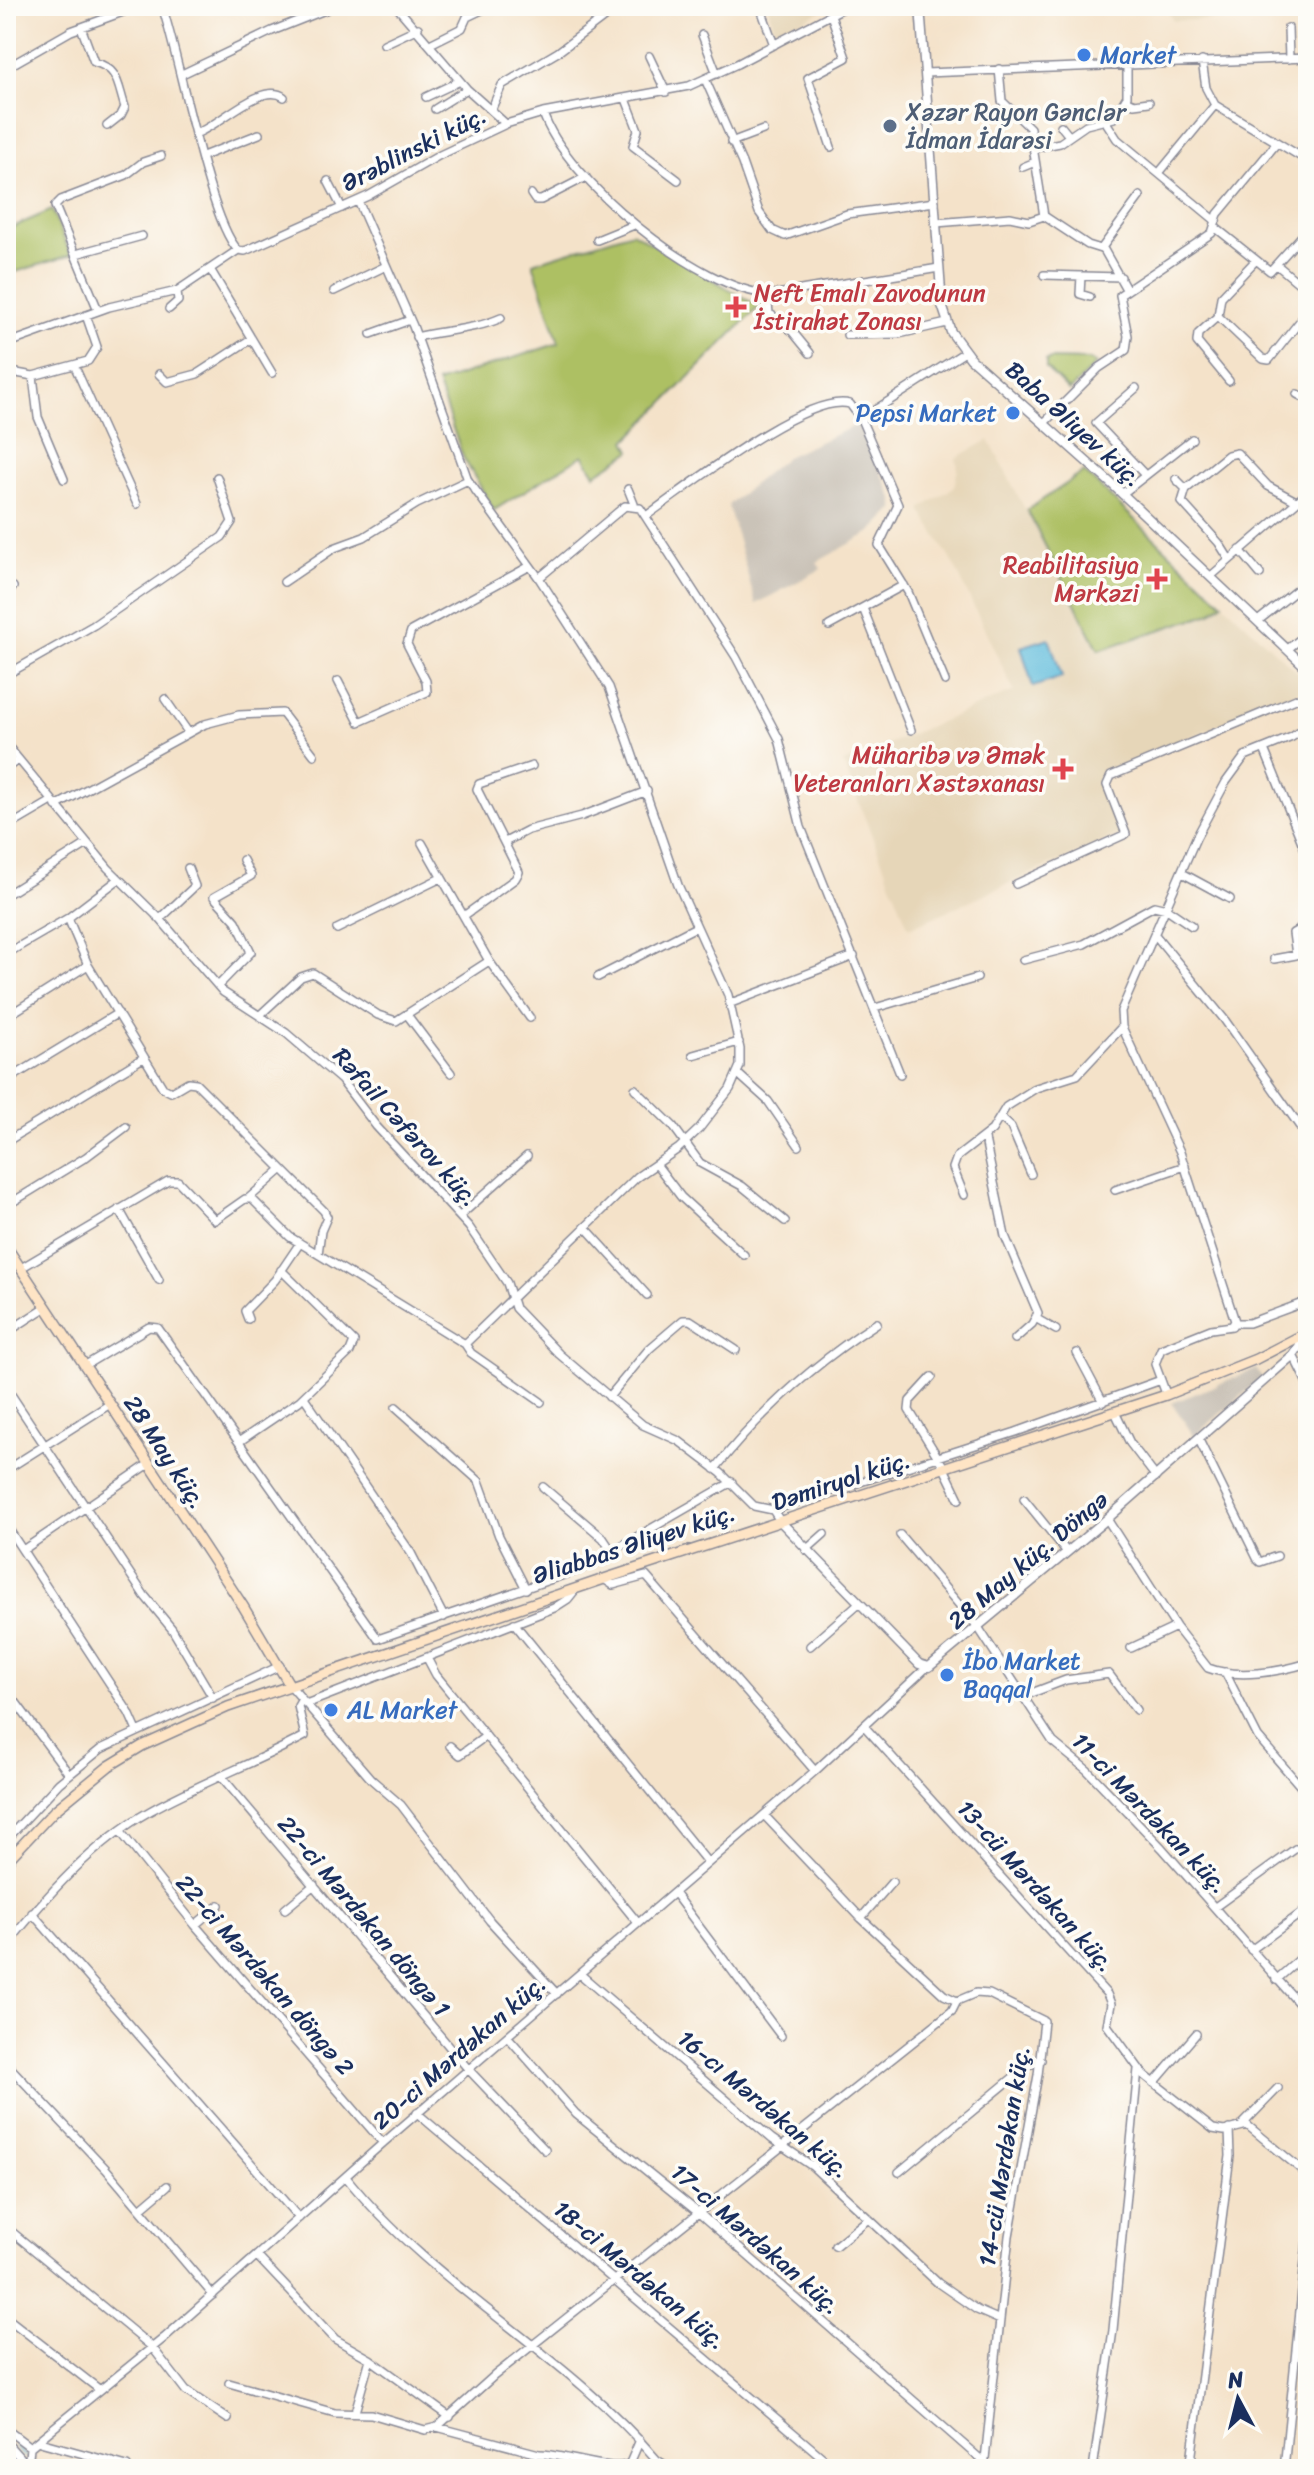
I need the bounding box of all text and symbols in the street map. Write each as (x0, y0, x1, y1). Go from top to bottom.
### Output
place label: Market (1100, 34, 1178, 76)
marker: Market (1075, 46, 1093, 64)
place label: Xəzər Rayon Gənclər İdman İdarəsi (905, 91, 1128, 161)
street label: Ərəblinski küç. (334, 94, 494, 204)
marker: Xəzər Rayon Gənclər İdman İdarəsi (881, 117, 899, 135)
place label: Neft Emalı Zavodunun İstirahət Zonası (753, 272, 986, 342)
marker: Neft Emalı Zavodunun İstirahət Zonası (725, 296, 747, 318)
street label: Baba Əliyev küç. (995, 350, 1153, 498)
place label: Pepsi Market (856, 392, 997, 434)
marker: Pepsi Market (1004, 404, 1022, 422)
place label: Reabilitasiya Mərkəzi (1003, 544, 1140, 614)
marker: Reabilitasiya Mərkəzi (1146, 568, 1168, 590)
place label: Müharibə və Əmək Veteranları Xəstəxanası (793, 734, 1045, 804)
marker: Müharibə və Əmək Veteranları Xəstəxanası (1052, 758, 1074, 780)
street label: Rəfail Cəfərov küç. (322, 1037, 490, 1217)
street label: 28 May küç. (112, 1386, 218, 1518)
street label: Dəmiryol küç. (766, 1439, 916, 1523)
street label: 28 May küç. Döngə (938, 1480, 1118, 1640)
street label: Əliabbas Əliyev küç. (527, 1491, 741, 1597)
place label: İbo Market Baqqal (962, 1640, 1080, 1710)
marker: İbo Market Baqqal (938, 1666, 956, 1684)
place label: AL Market (346, 1689, 459, 1731)
marker: AL Market (322, 1701, 340, 1719)
street label: 11-ci Mərdəkan küç. (1061, 1722, 1239, 1904)
street label: 13-cü Mərdəkan küç. (946, 1790, 1126, 1982)
street label: 22-ci Mərdəkan döngə 1 (267, 1806, 461, 2026)
street label: 22-ci Mərdəkan döngə 2 (165, 1864, 365, 2086)
street label: 20-ci Mərdəkan küç. (362, 1964, 556, 2140)
street label: 16-cı Mərdəkan küç. (668, 2019, 860, 2189)
street label: 14-cü Mərdəkan küç. (966, 2043, 1042, 2269)
street label: 17-ci Mərdəkan küç. (661, 2152, 851, 2326)
street label: 18-ci Mərdəkan küç. (544, 2189, 736, 2361)
north arrow (1198, 2359, 1278, 2439)
text: N (1225, 2359, 1246, 2400)

